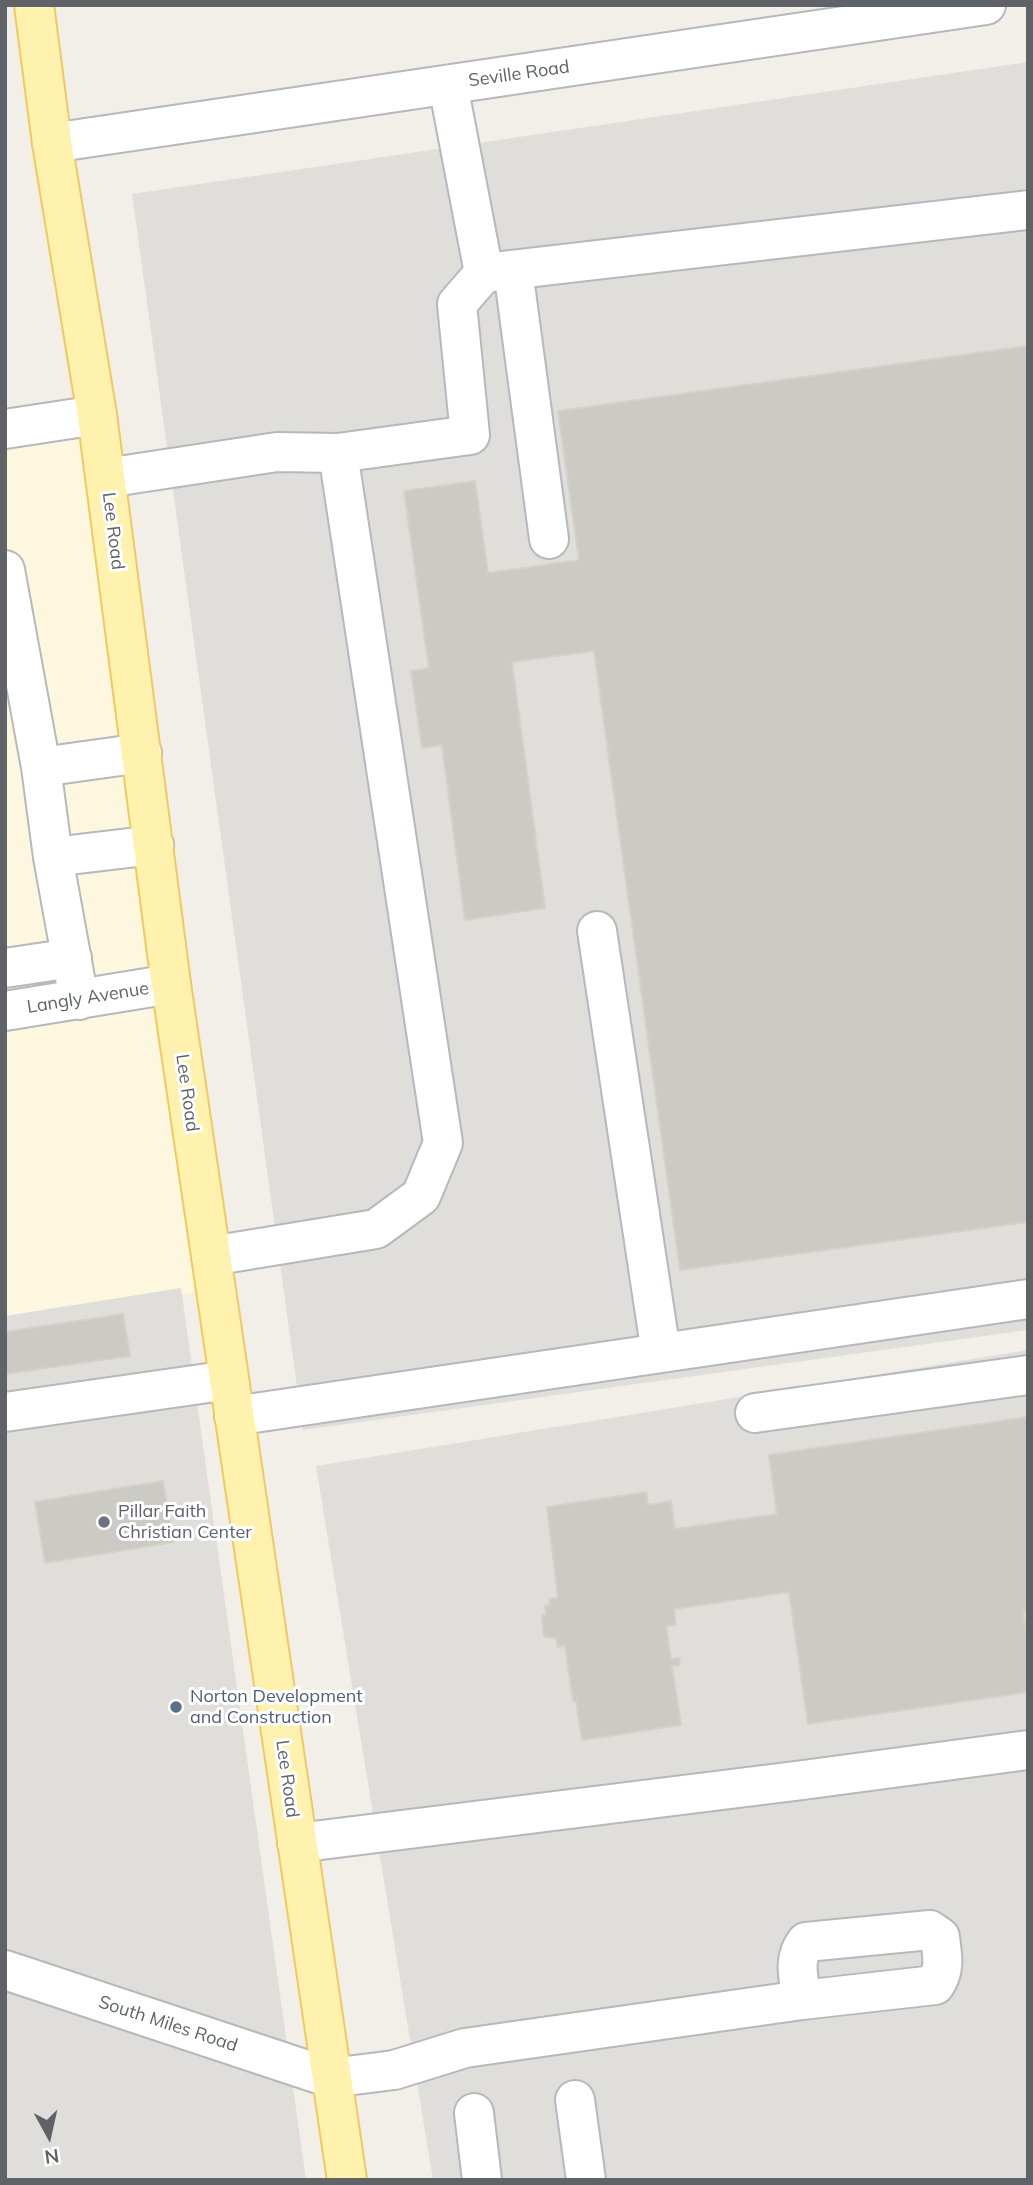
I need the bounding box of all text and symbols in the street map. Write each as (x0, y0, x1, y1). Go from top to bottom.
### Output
street label: Seville Road (467, 56, 571, 92)
street label: Lee Road (98, 491, 128, 571)
street label: Langly Avenue (25, 978, 151, 1018)
street label: Lee Road (171, 1053, 203, 1133)
place label: Pillar Faith Christian Center (118, 1501, 252, 1544)
marker: Pillar Faith Christian Center (96, 1514, 112, 1530)
place label: Norton Development and Construction (190, 1686, 363, 1728)
marker: Norton Development and Construction (168, 1699, 184, 1715)
street label: Lee Road (271, 1739, 303, 1819)
street label: South Miles Road (96, 1991, 240, 2057)
north arrow (14, 2101, 84, 2171)
text: N (43, 2144, 61, 2170)

